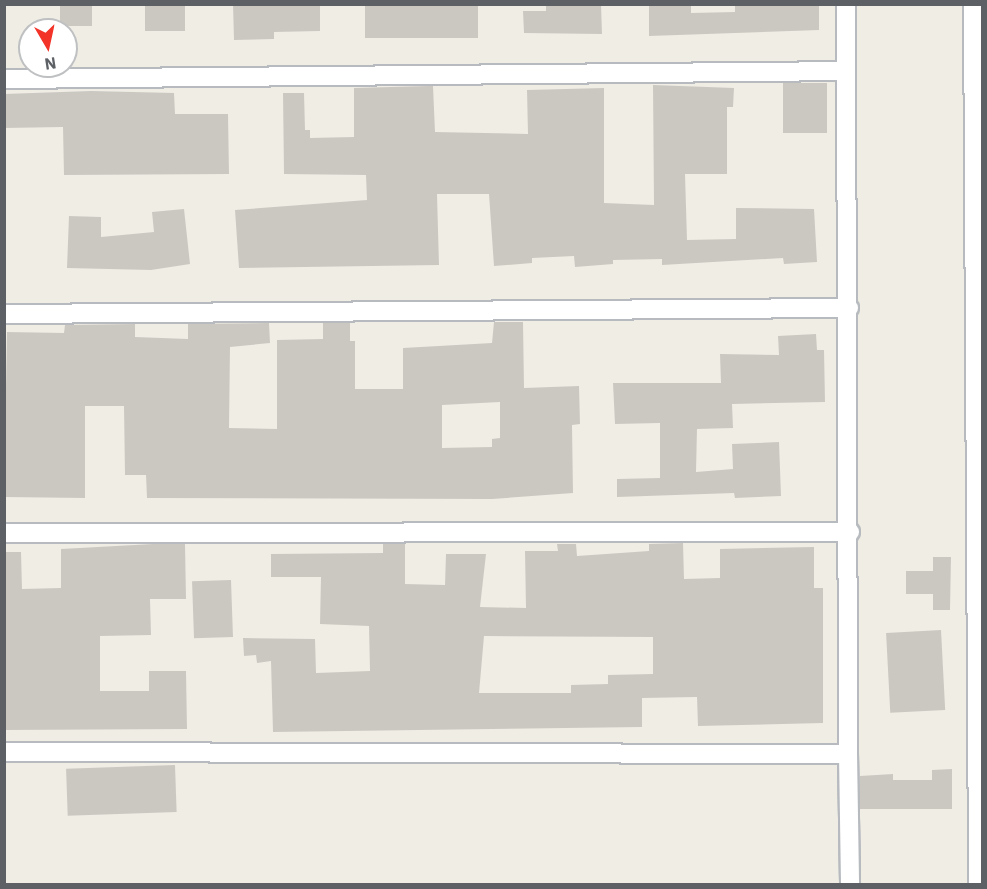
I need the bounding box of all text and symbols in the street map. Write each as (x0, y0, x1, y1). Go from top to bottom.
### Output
north arrow (18, 18, 78, 78)
text: N (43, 53, 58, 75)

